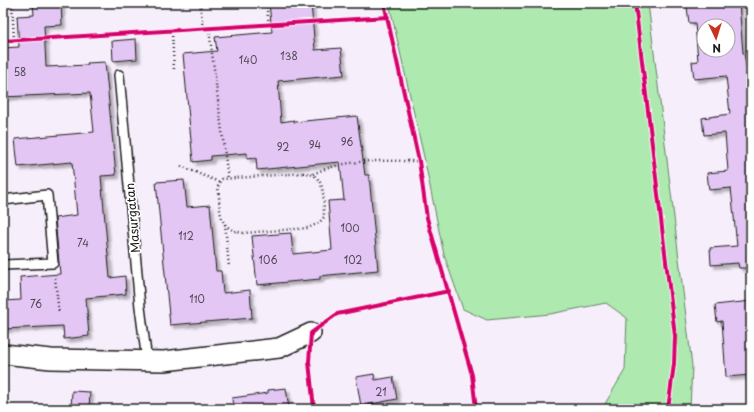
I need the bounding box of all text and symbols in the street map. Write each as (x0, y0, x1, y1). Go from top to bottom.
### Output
north arrow (696, 18, 736, 58)
text: N (712, 40, 722, 57)
house number: 138 (280, 48, 298, 63)
house number: 140 (239, 52, 257, 67)
house number: 58 (14, 64, 26, 79)
house number: 96 (341, 134, 353, 149)
house number: 94 (309, 137, 322, 152)
house number: 92 (277, 139, 289, 154)
street label: Masurgatan (120, 182, 144, 254)
house number: 100 (340, 220, 360, 235)
house number: 112 (178, 228, 194, 243)
house number: 74 (77, 235, 89, 250)
house number: 106 (259, 252, 277, 267)
house number: 102 (344, 252, 362, 267)
house number: 110 (189, 291, 205, 306)
house number: 76 (30, 296, 42, 311)
house number: 21 (375, 384, 387, 399)

